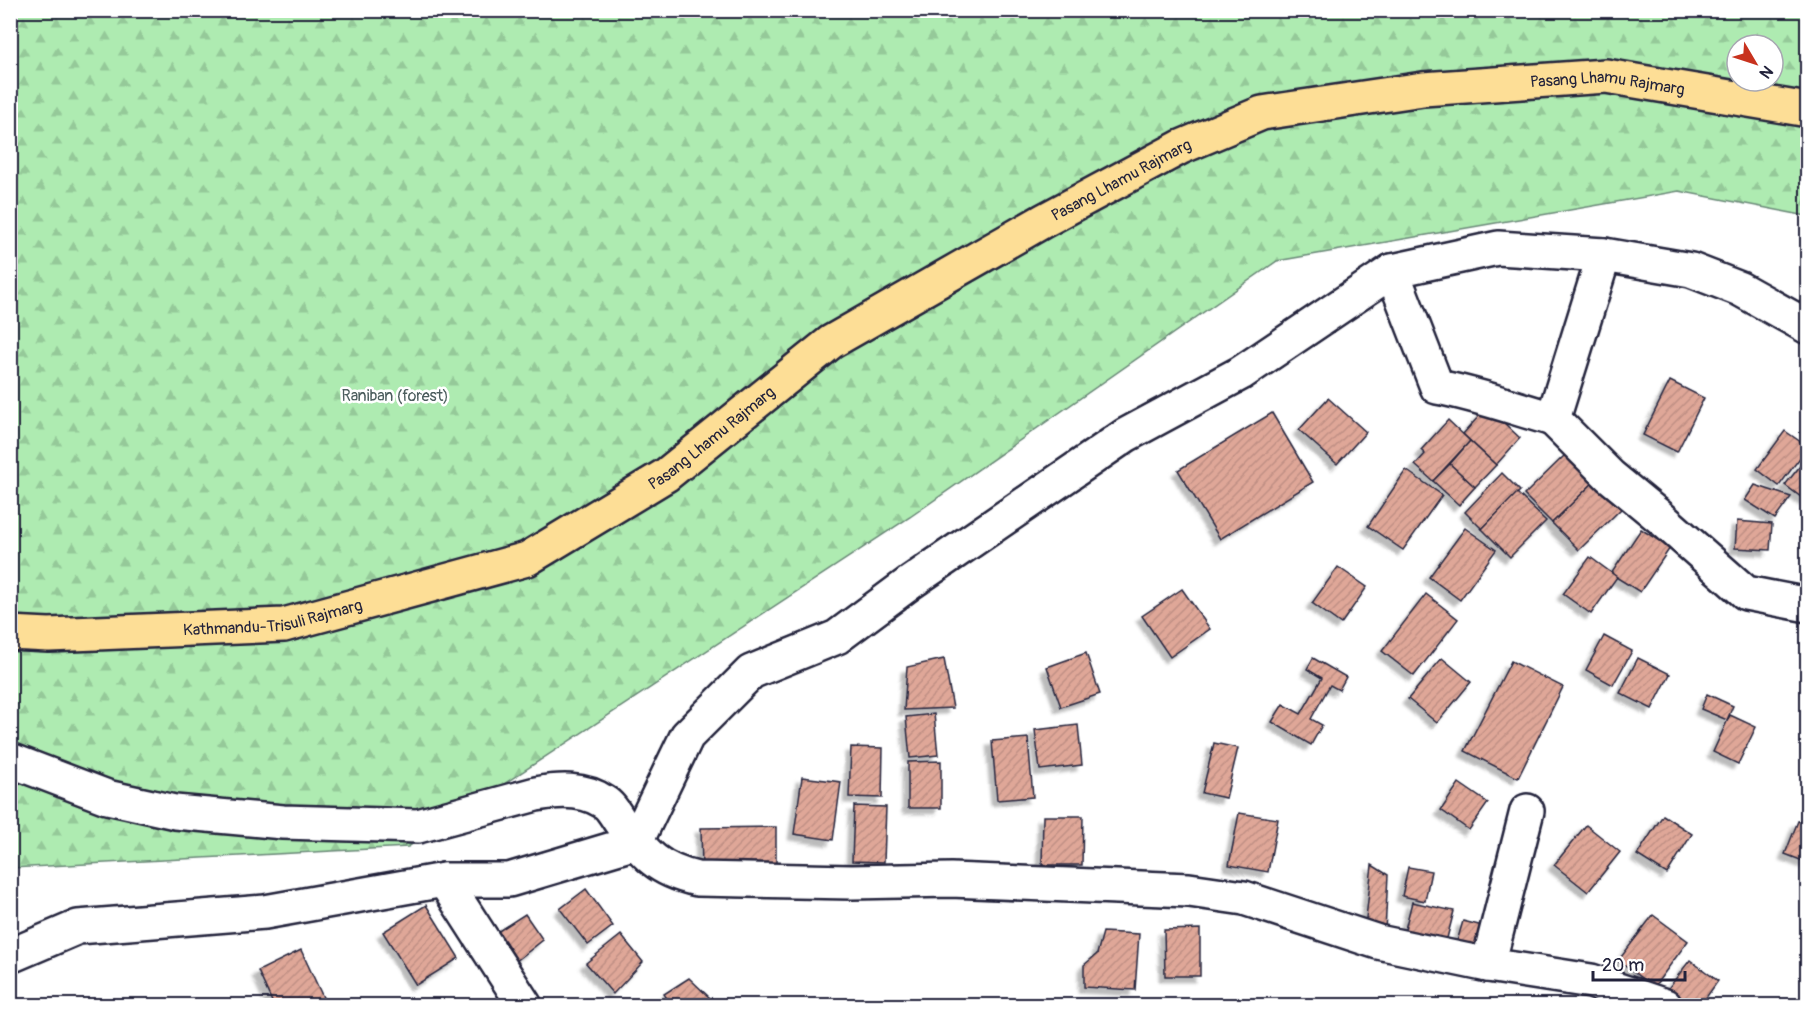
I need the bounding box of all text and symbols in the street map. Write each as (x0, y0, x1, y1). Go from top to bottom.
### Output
north arrow (1725, 33, 1785, 93)
text: N (1755, 61, 1777, 82)
street label: Pasang Lhamu Rajmarg (1529, 67, 1686, 100)
street label: Pasang Lhamu Rajmarg (1048, 135, 1194, 226)
street label: Pasang Lhamu Rajmarg (645, 382, 779, 494)
park label: Raniban (forest) (341, 386, 449, 406)
street label: Kathmandu-Trisuli Rajmarg (183, 595, 365, 640)
scale bar (1593, 944, 1684, 982)
text: 20 m (1602, 954, 1644, 977)

